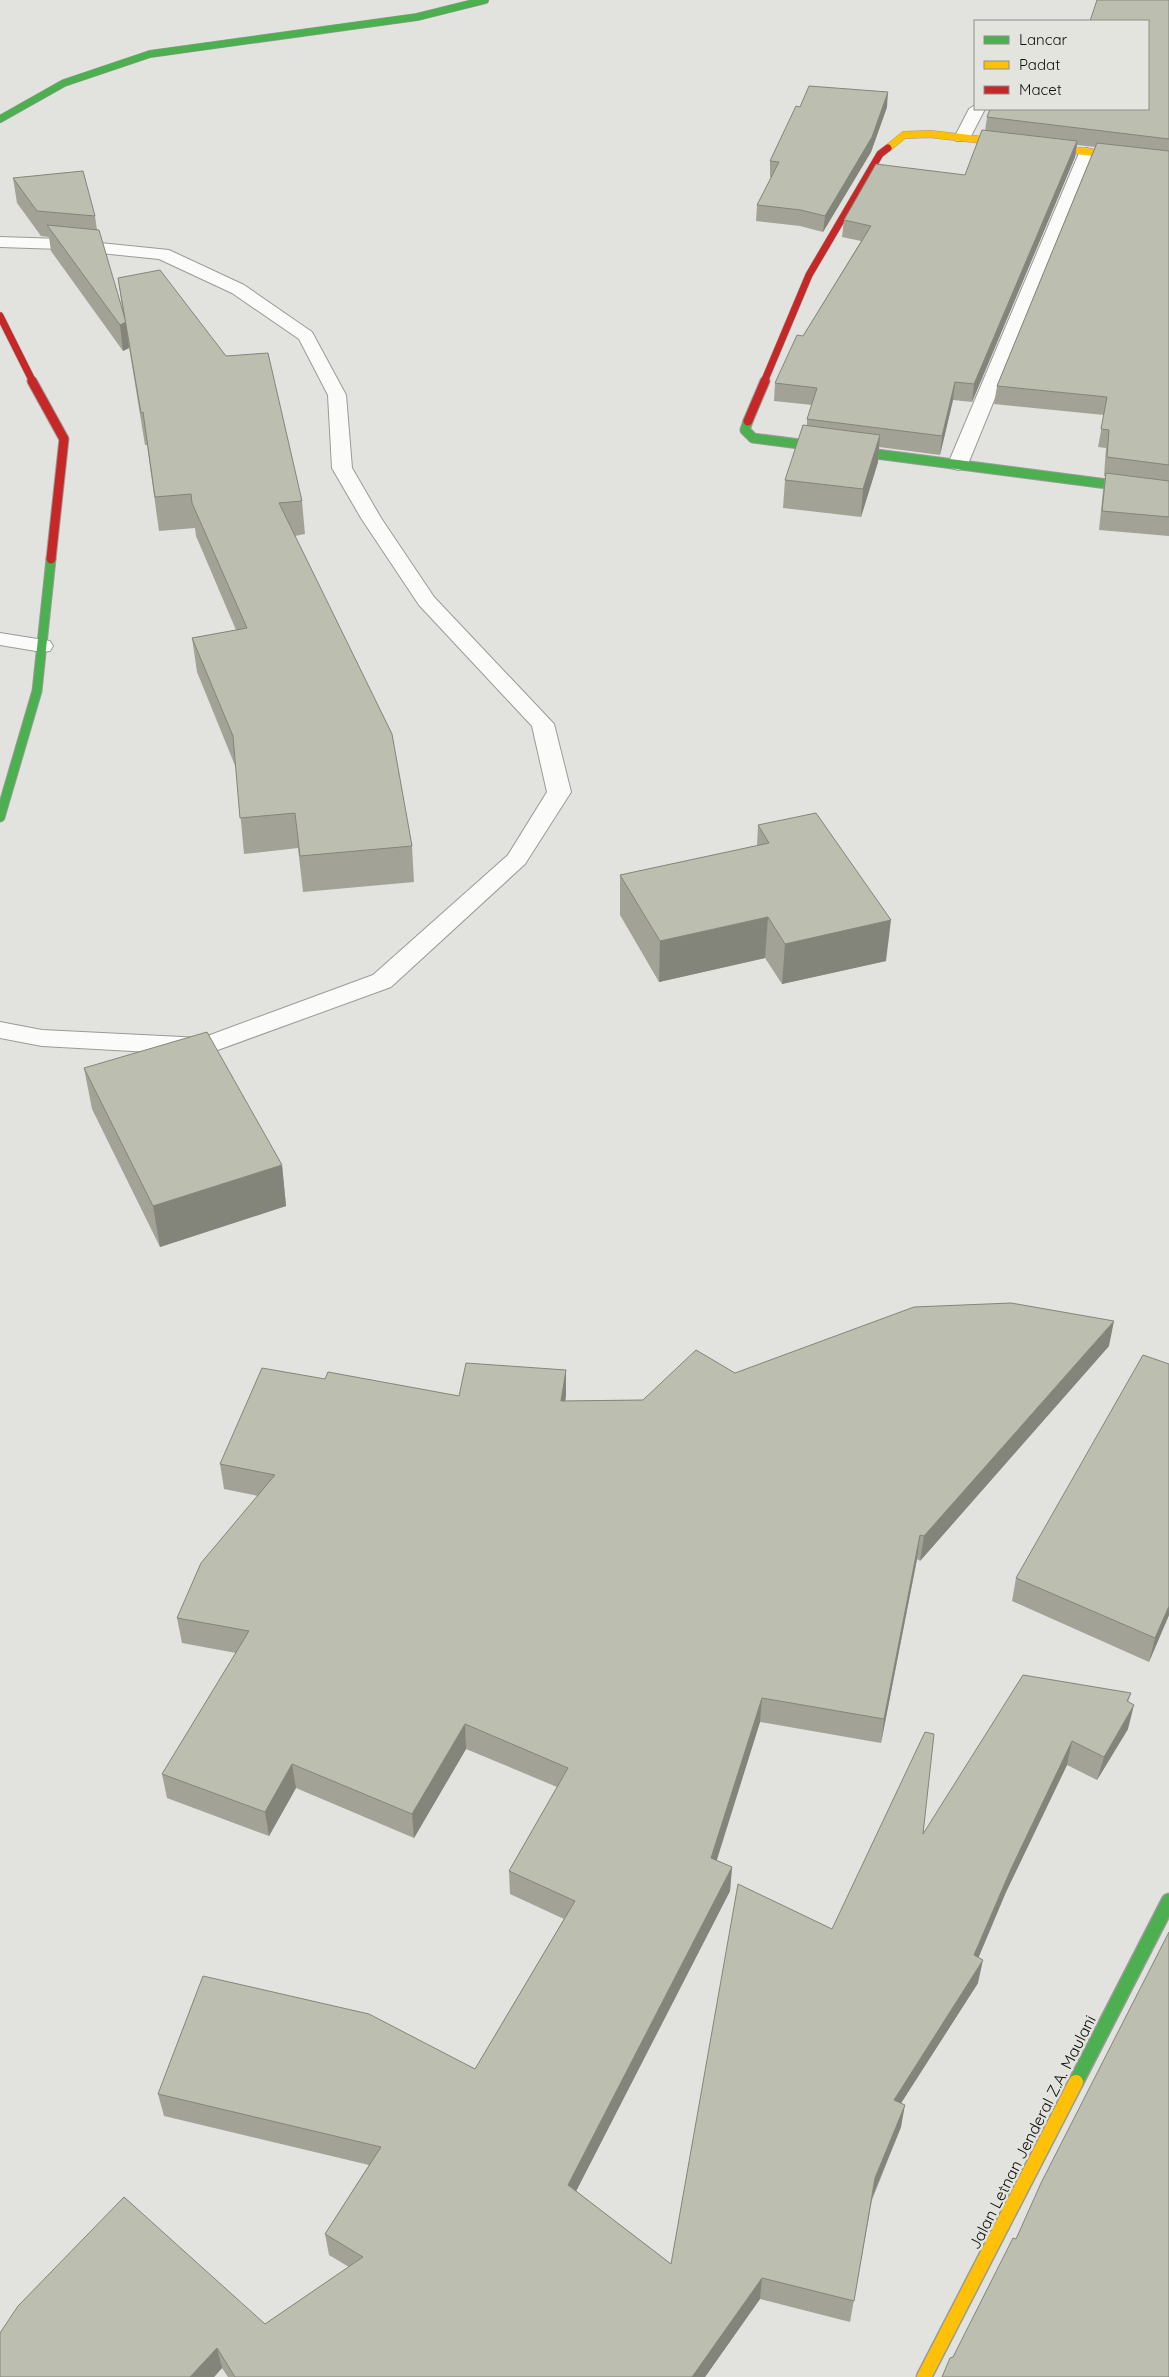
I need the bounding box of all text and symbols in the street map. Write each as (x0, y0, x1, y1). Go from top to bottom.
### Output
legend (974, 20, 1149, 110)
text: Lancar (1019, 30, 1068, 49)
text: Padat (1019, 55, 1060, 74)
text: Macet (1019, 80, 1062, 99)
street label: Jalan Letnan Jenderal Z.A. Maulani (964, 2012, 1100, 2252)

